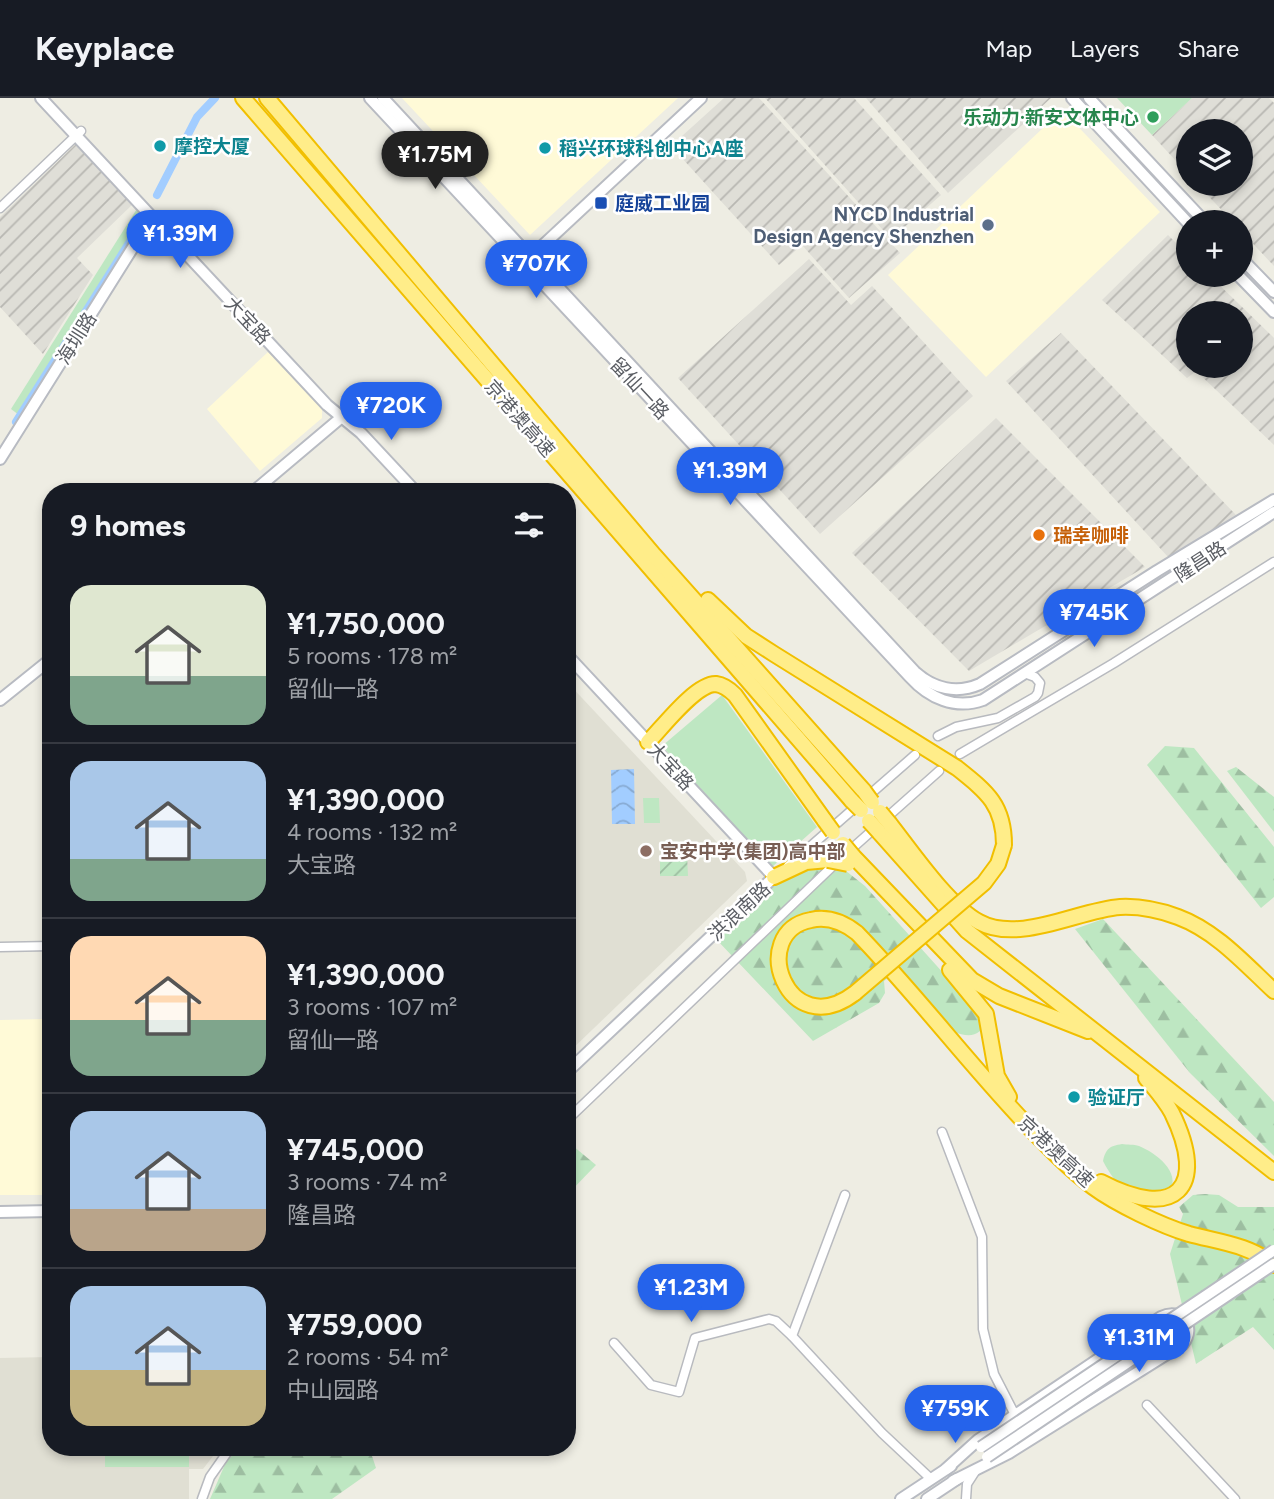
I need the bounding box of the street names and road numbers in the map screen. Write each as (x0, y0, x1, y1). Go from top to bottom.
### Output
street label: 大宝路 (220, 292, 275, 349)
street label: 海圳路 (52, 308, 101, 369)
street label: 留仙一路 (605, 353, 674, 424)
street label: 京港澳高速 (480, 375, 559, 462)
street label: 隆昌路 (1170, 536, 1230, 587)
street label: 大宝路 (643, 738, 698, 795)
street label: 洪浪南路 (704, 877, 775, 946)
street label: 京港澳高速 (1013, 1111, 1098, 1192)

